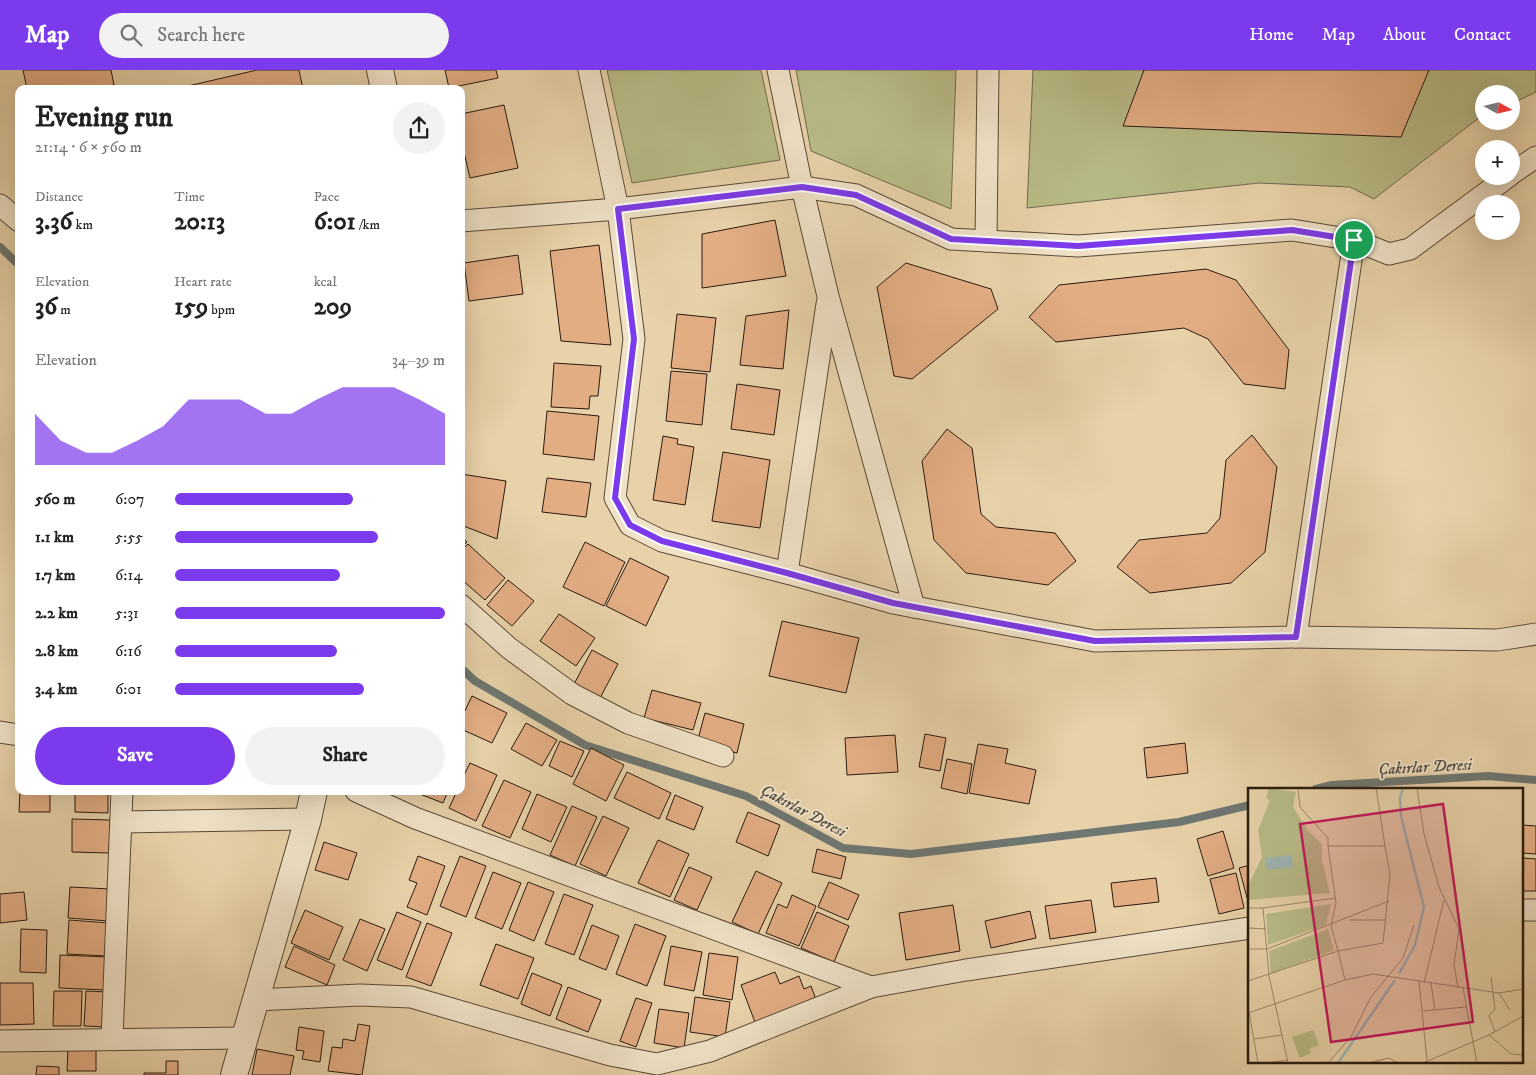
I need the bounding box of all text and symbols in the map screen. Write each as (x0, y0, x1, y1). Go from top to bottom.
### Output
search box (99, 13, 449, 58)
text: Map (25, 20, 69, 50)
icon: search (117, 21, 145, 49)
text: Search here (157, 24, 245, 47)
text: Home (1249, 24, 1294, 46)
text: Map (1322, 24, 1355, 46)
text: About (1383, 24, 1426, 46)
text: Contact (1454, 24, 1511, 46)
north arrow (1475, 85, 1520, 130)
map controls (1475, 85, 1520, 240)
text: Evening run (35, 100, 173, 135)
button: share (393, 102, 445, 154)
text: 21:14 · 6 × 560 m (35, 137, 142, 157)
button: + (1475, 140, 1520, 185)
text: Distance (35, 188, 83, 206)
text: Time (174, 188, 205, 206)
text: Pace (314, 188, 340, 206)
button: − (1475, 195, 1520, 240)
text: 3.36 (35, 206, 73, 237)
text: 20:13 (174, 206, 225, 237)
text: 6:01 (314, 206, 356, 237)
text: km (73, 216, 93, 234)
text: /km (356, 216, 380, 234)
pin (1333, 219, 1375, 261)
icon: arrive (1340, 226, 1368, 254)
text: Elevation (35, 273, 89, 291)
text: Heart rate (174, 273, 232, 291)
text: kcal (314, 273, 337, 291)
text: 36 (35, 291, 57, 322)
text: 159 (174, 291, 208, 322)
text: 209 (314, 291, 352, 322)
text: m (57, 301, 71, 319)
text: bpm (208, 301, 235, 319)
text: Elevation (35, 350, 97, 370)
text: 34–39 m (392, 350, 445, 370)
text: 560 m (35, 489, 75, 509)
text: 6:07 (115, 489, 145, 509)
text: 1.1 km (35, 527, 74, 547)
text: 5:55 (115, 527, 143, 547)
text: 1.7 km (35, 565, 76, 585)
text: 6:14 (115, 565, 143, 585)
text: 2.2 km (35, 603, 78, 623)
text: 5:31 (115, 603, 139, 623)
text: 2.8 km (35, 641, 78, 661)
text: 6:16 (115, 641, 142, 661)
text: 3.4 km (35, 679, 78, 699)
text: 6:01 (115, 679, 142, 699)
button: Save (35, 727, 235, 785)
button: Share (245, 727, 445, 785)
water label: Çakırlar Deresi (1378, 755, 1473, 779)
water label: Çakırlar Deresi (757, 780, 850, 842)
inset map (1248, 788, 1524, 1062)

